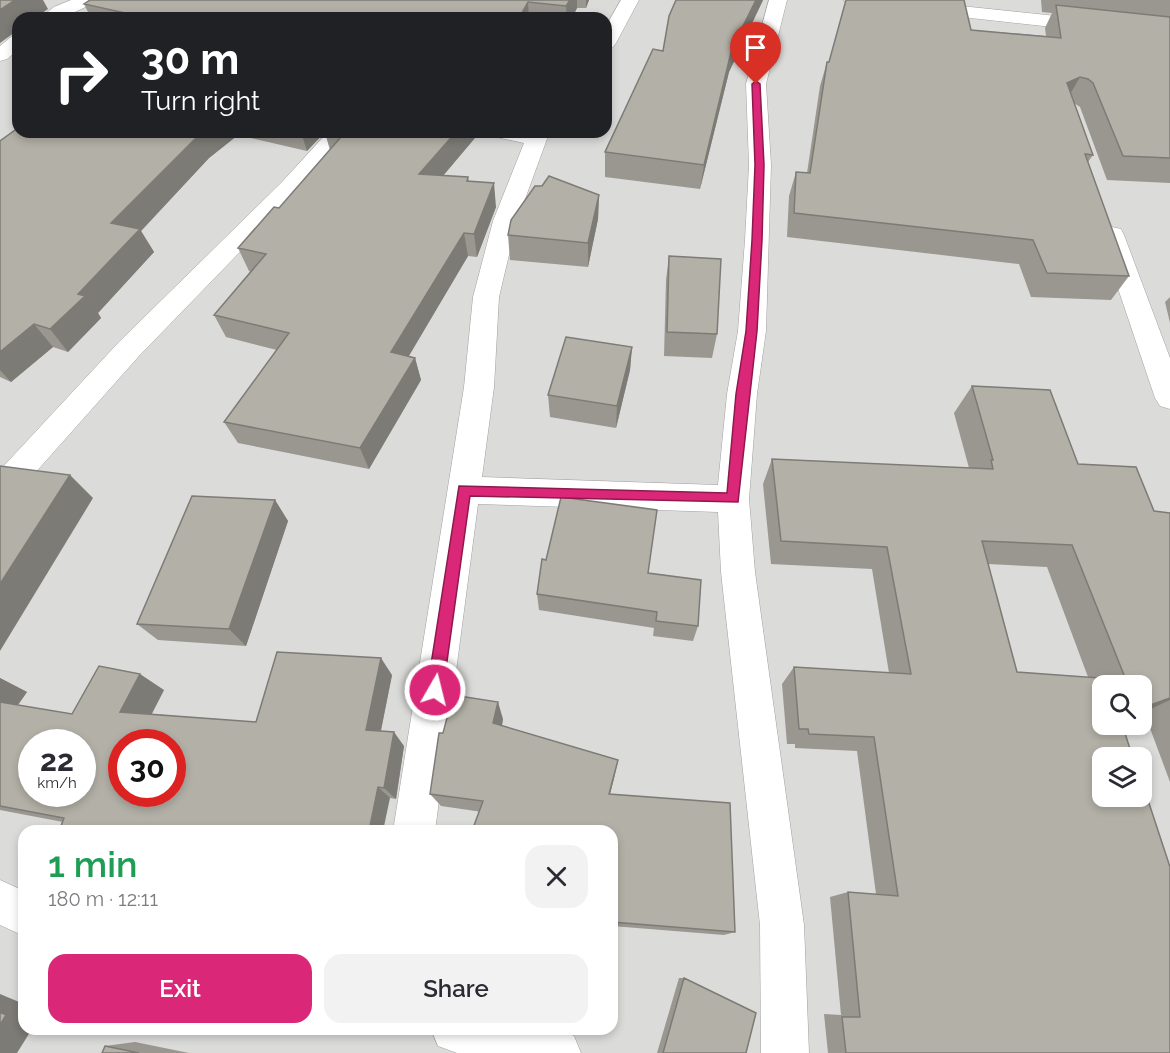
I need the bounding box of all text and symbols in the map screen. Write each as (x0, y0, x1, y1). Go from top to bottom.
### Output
pin (730, 22, 781, 84)
icon: arrive (739, 31, 772, 64)
text: 30 m (141, 35, 239, 84)
icon: right (42, 36, 120, 114)
text: Turn right (141, 85, 260, 116)
position arrow (403, 658, 467, 722)
map controls (1092, 675, 1152, 807)
button: search (1092, 675, 1152, 735)
speed limit sign: 30 (108, 729, 186, 807)
text: 22 (40, 743, 74, 778)
button: layers (1092, 747, 1152, 807)
text: km/h (37, 774, 77, 792)
text: 1 min (48, 843, 137, 885)
button: close (525, 845, 588, 908)
text: 180 m · 12:11 (48, 887, 158, 911)
button: Exit (48, 954, 312, 1023)
button: Share (324, 954, 588, 1023)

